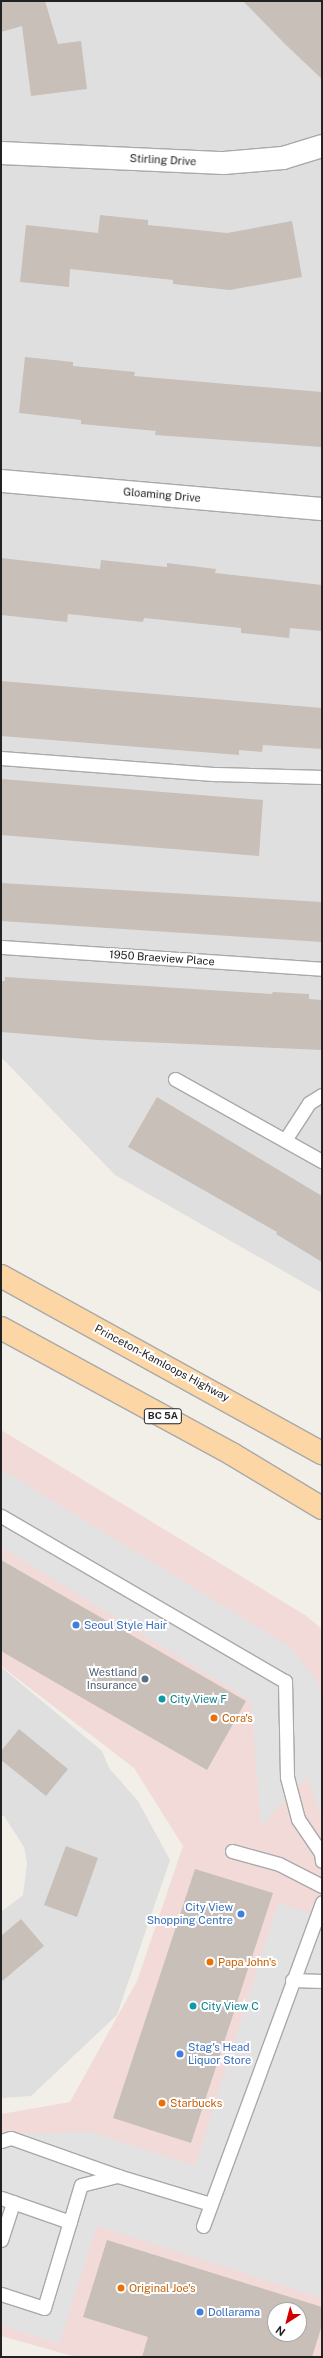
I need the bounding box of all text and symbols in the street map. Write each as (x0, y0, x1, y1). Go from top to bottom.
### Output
street label: Stirling Drive (129, 152, 197, 168)
street label: Gloaming Drive (123, 485, 201, 505)
street label: 1950 Braeview Place (109, 948, 215, 968)
street label: Princeton-Kamloops Highway (92, 1322, 232, 1404)
road number: BC 5A (143, 1408, 183, 1424)
place label: Seoul Style Hair (84, 1618, 167, 1632)
marker: Seoul Style Hair (71, 1620, 81, 1630)
place label: Westland Insurance (87, 1666, 137, 1692)
marker: Westland Insurance (140, 1674, 150, 1684)
place label: City View F (170, 1692, 227, 1706)
marker: City View F (157, 1694, 167, 1704)
place label: Cora's (222, 1711, 253, 1725)
marker: Cora's (209, 1713, 219, 1723)
place label: City View Shopping Centre (147, 1901, 233, 1927)
marker: City View Shopping Centre (236, 1909, 246, 1919)
place label: Papa John's (218, 1955, 276, 1969)
marker: Papa John's (205, 1957, 215, 1967)
place label: City View C (201, 1999, 259, 2013)
marker: City View C (188, 2001, 198, 2011)
place label: Stag's Head Liquor Store (188, 2041, 251, 2067)
marker: Stag's Head Liquor Store (175, 2049, 185, 2059)
place label: Starbucks (170, 2096, 222, 2110)
marker: Starbucks (157, 2098, 167, 2108)
place label: Original Joe's (129, 2281, 196, 2295)
marker: Original Joe's (116, 2283, 126, 2293)
north arrow (267, 2302, 307, 2342)
place label: Dollarama (208, 2305, 260, 2319)
marker: Dollarama (195, 2307, 205, 2317)
text: N (274, 2324, 288, 2338)

